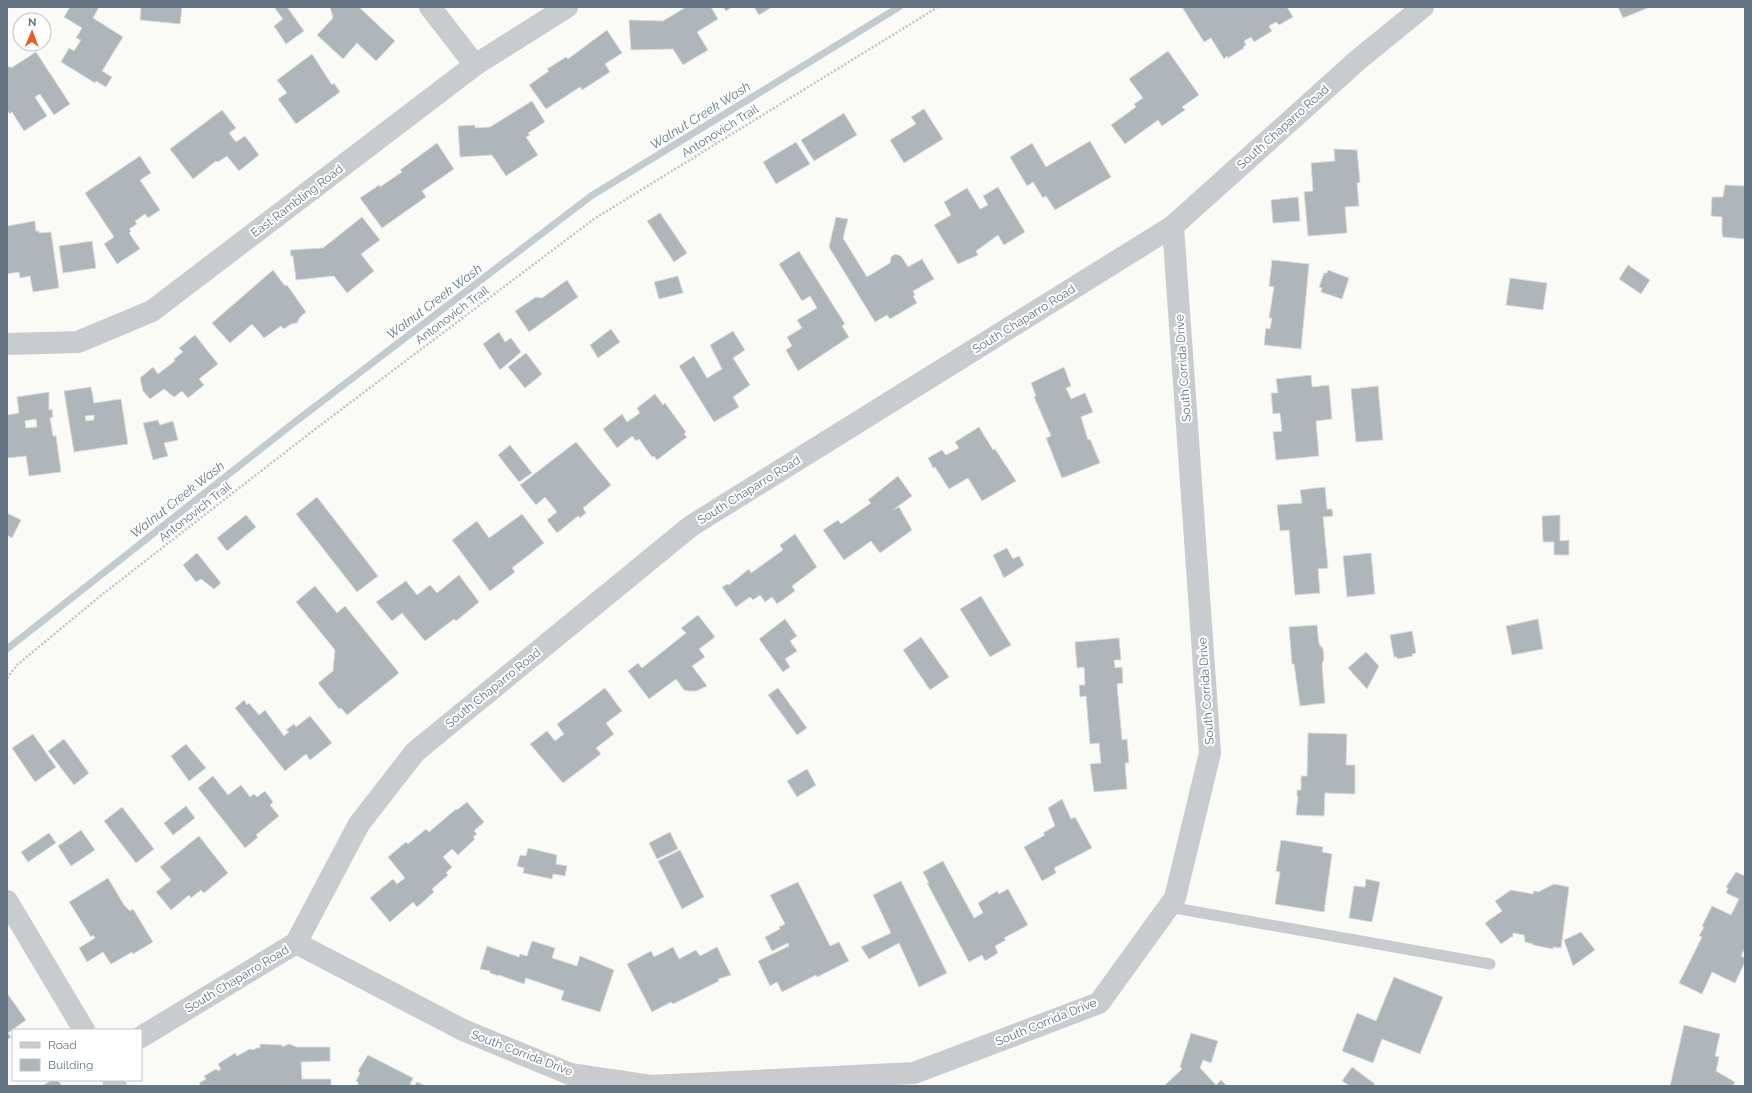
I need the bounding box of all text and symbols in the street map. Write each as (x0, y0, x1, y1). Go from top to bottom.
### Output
north arrow (12, 12, 52, 52)
text: N (28, 16, 36, 29)
water label: Walnut Creek Wash (647, 79, 753, 152)
street label: South Chaparro Road (1234, 82, 1332, 172)
street label: Antonovich Trail (679, 101, 762, 160)
street label: East Rambling Road (248, 162, 346, 240)
water label: Walnut Creek Wash (384, 261, 485, 342)
street label: Antonovich Trail (413, 282, 492, 347)
street label: South Chaparro Road (970, 282, 1078, 356)
street label: South Corrida Drive (1172, 314, 1194, 422)
street label: South Chaparro Road (695, 453, 803, 527)
water label: Walnut Creek Wash (127, 458, 227, 541)
street label: Antonovich Trail (156, 479, 235, 545)
street label: South Corrida Drive (1195, 637, 1217, 745)
street label: South Chaparro Road (443, 645, 543, 731)
street label: South Chaparro Road (183, 942, 291, 1016)
street label: South Corrida Drive (993, 995, 1099, 1049)
street label: South Corrida Drive (469, 1027, 575, 1079)
legend (12, 1029, 142, 1081)
text: Road (48, 1038, 77, 1052)
text: Building (48, 1058, 94, 1072)

